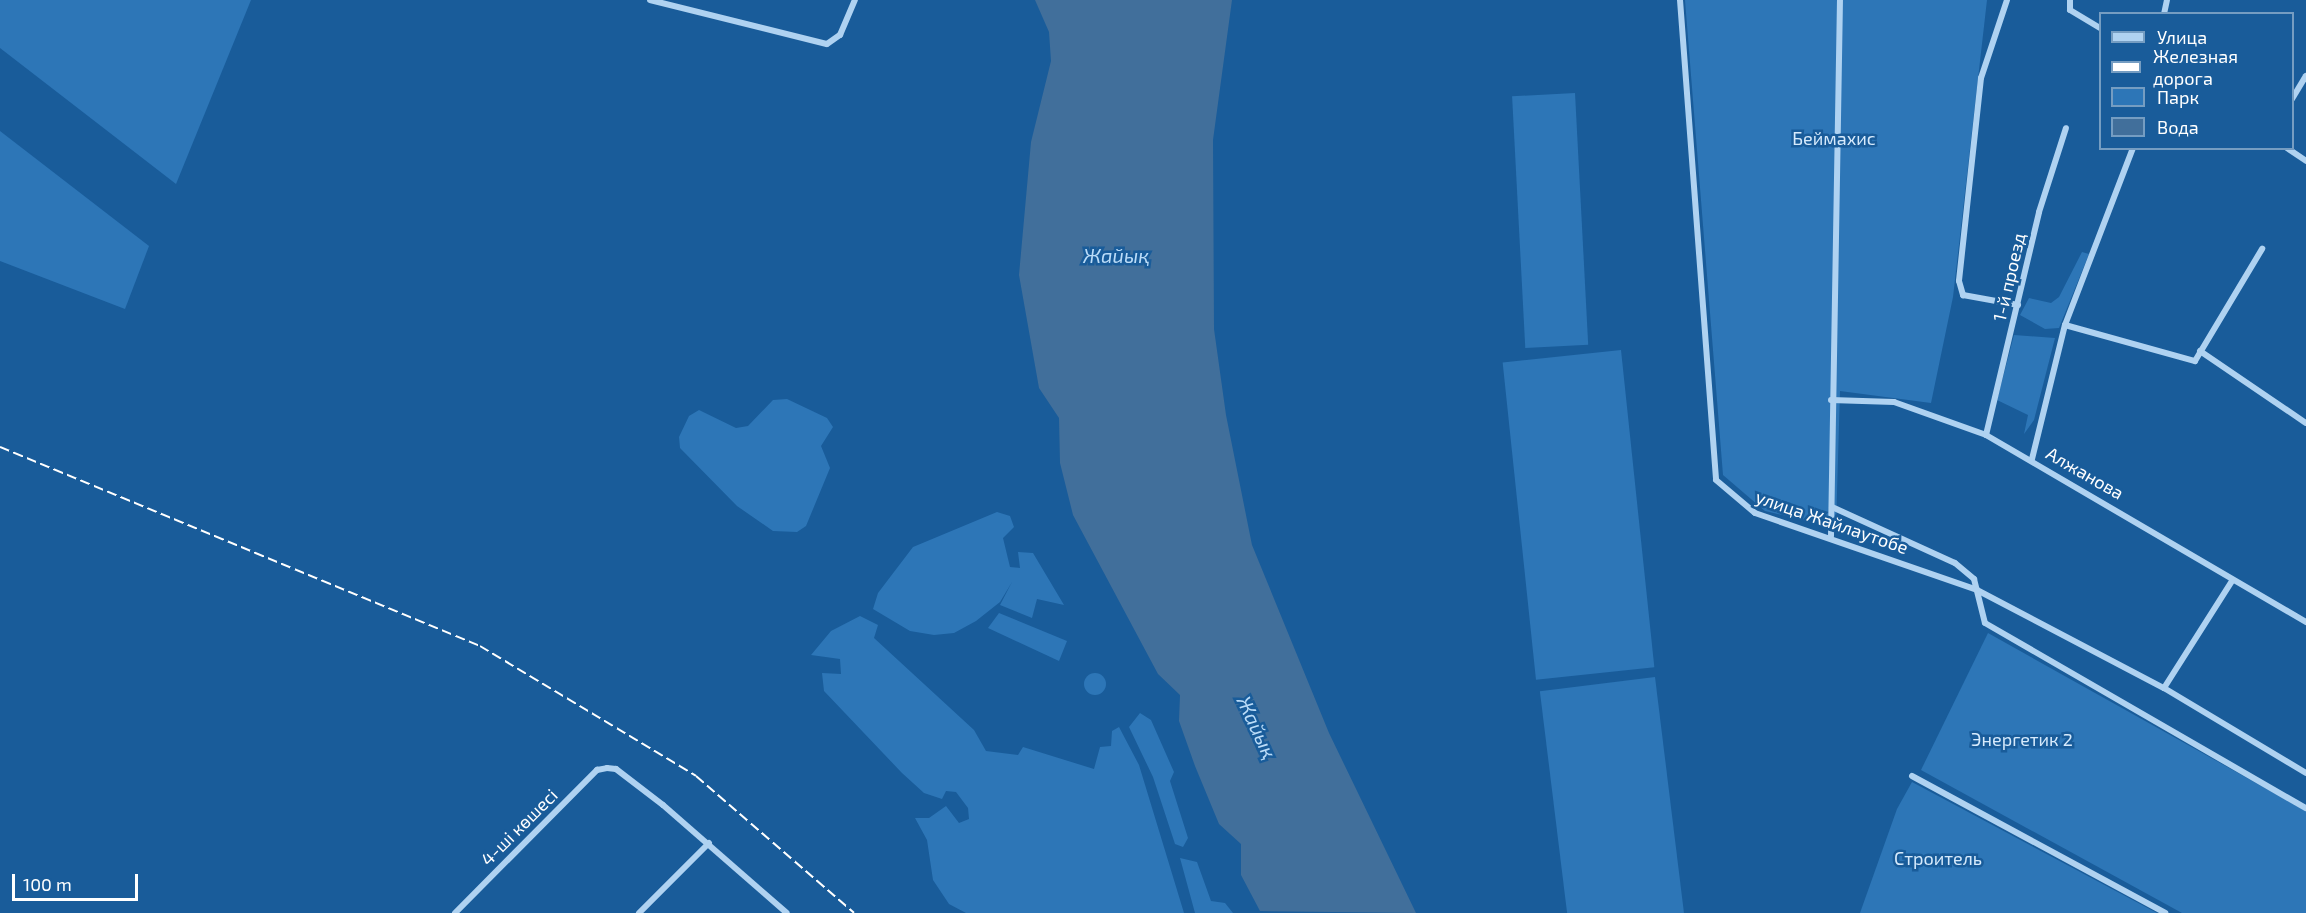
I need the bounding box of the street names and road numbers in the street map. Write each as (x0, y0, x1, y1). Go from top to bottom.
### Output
street label: 1-й проезд (1988, 231, 2030, 323)
street label: Алжанова (2042, 442, 2128, 504)
street label: улица Жайлаутобе (1753, 486, 1911, 558)
street label: 4-шi көшесі (476, 784, 562, 870)

